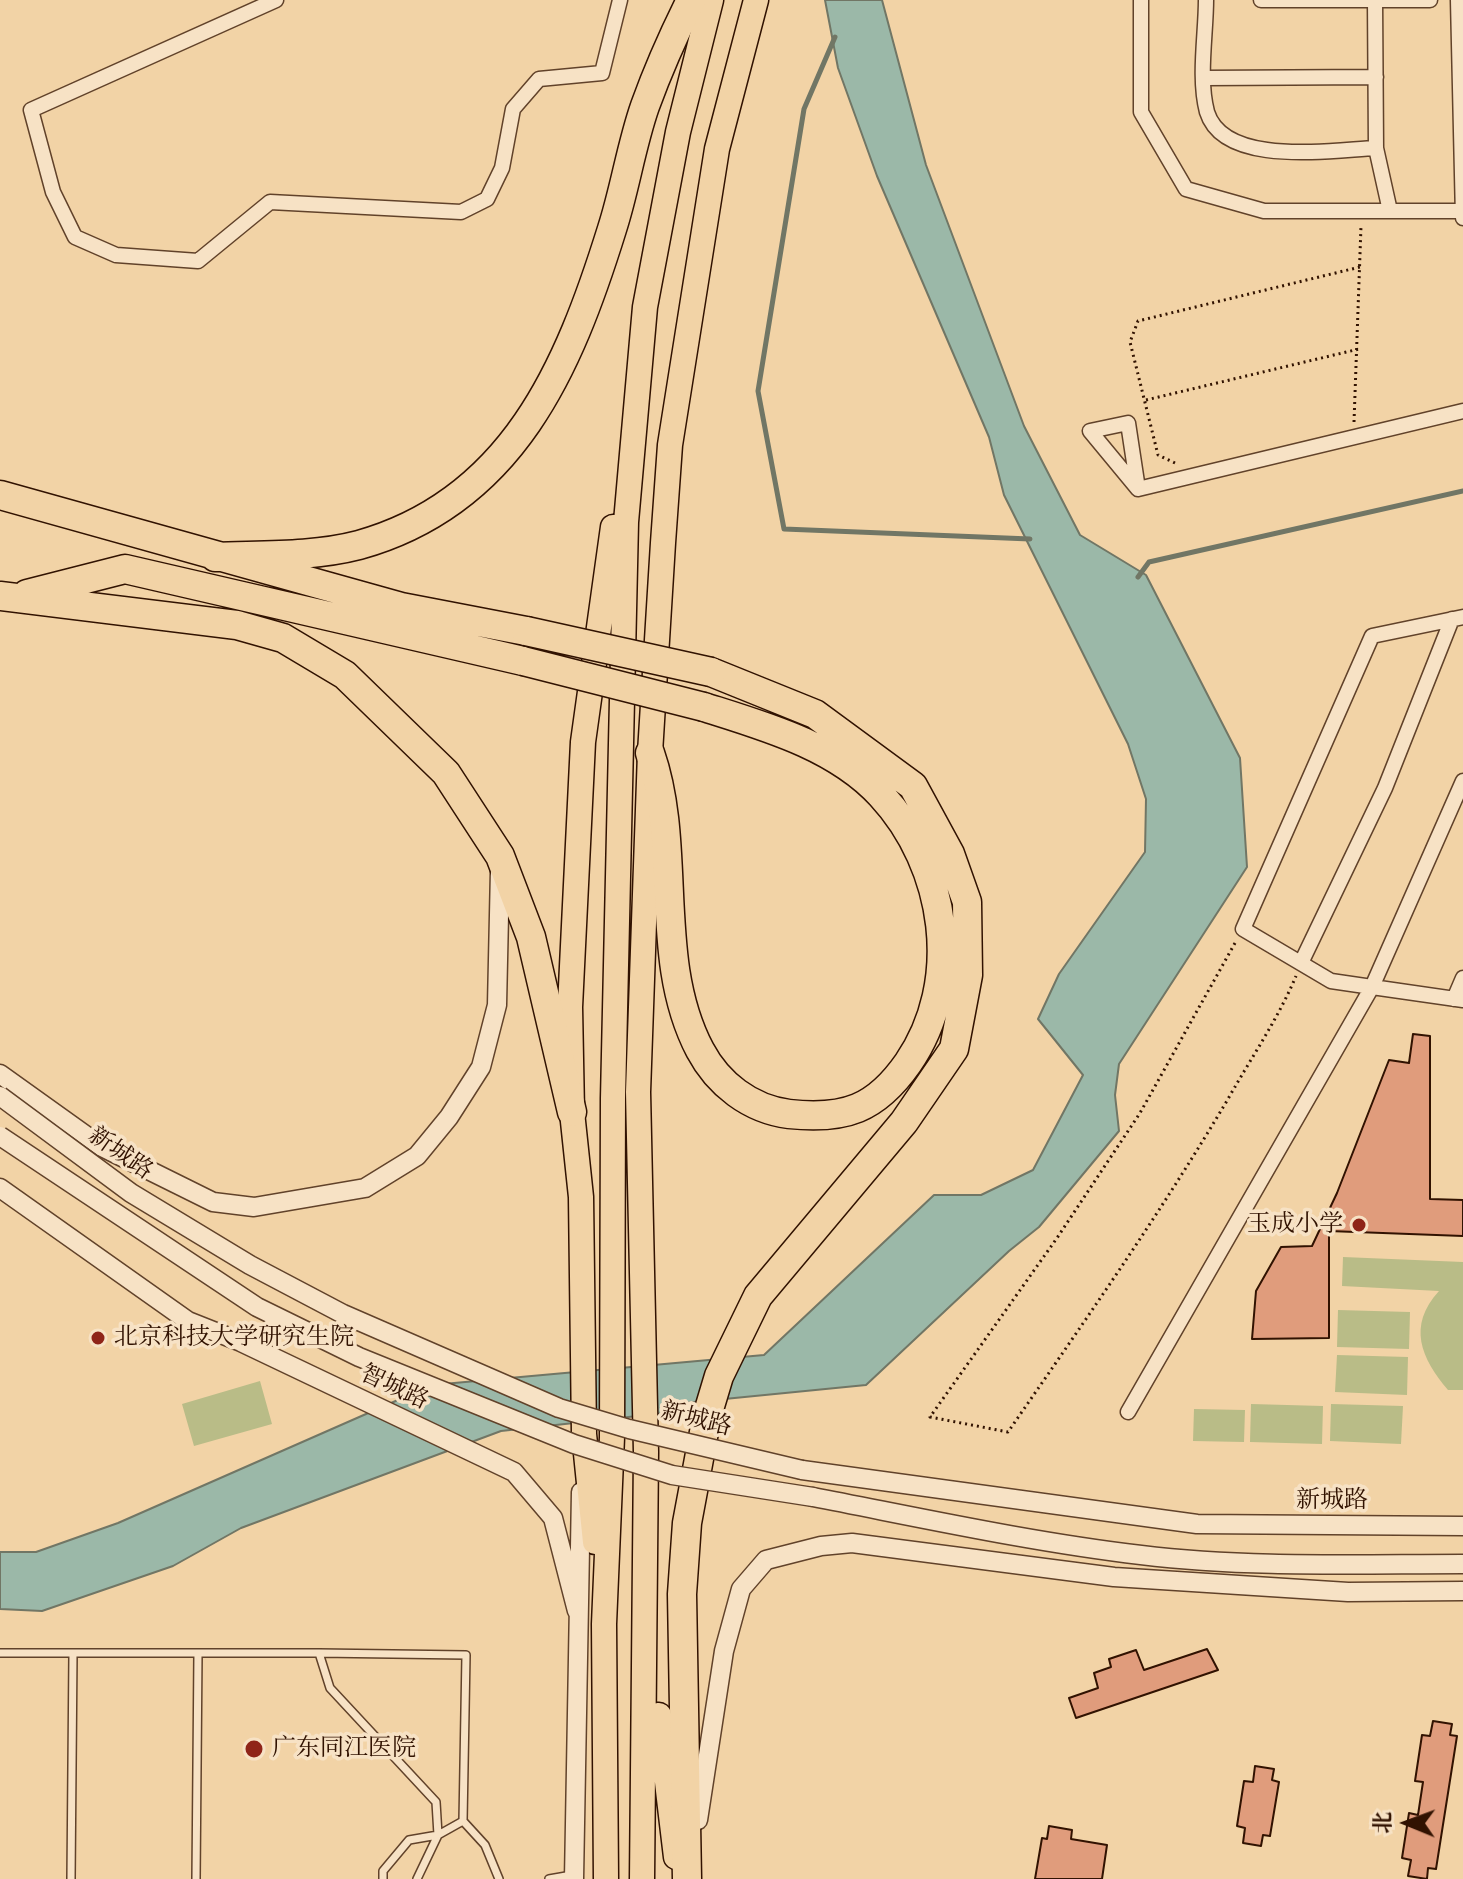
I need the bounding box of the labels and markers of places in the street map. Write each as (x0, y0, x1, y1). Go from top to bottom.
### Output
place label: 玉成小学 (1247, 1211, 1343, 1239)
marker: 玉成小学 (1350, 1216, 1368, 1234)
place label: 北京科技大学研究生院 (114, 1324, 354, 1352)
marker: 北京科技大学研究生院 (89, 1329, 107, 1347)
place label: 广东同江医院 (272, 1735, 416, 1763)
marker: 广东同江医院 (243, 1738, 265, 1760)

